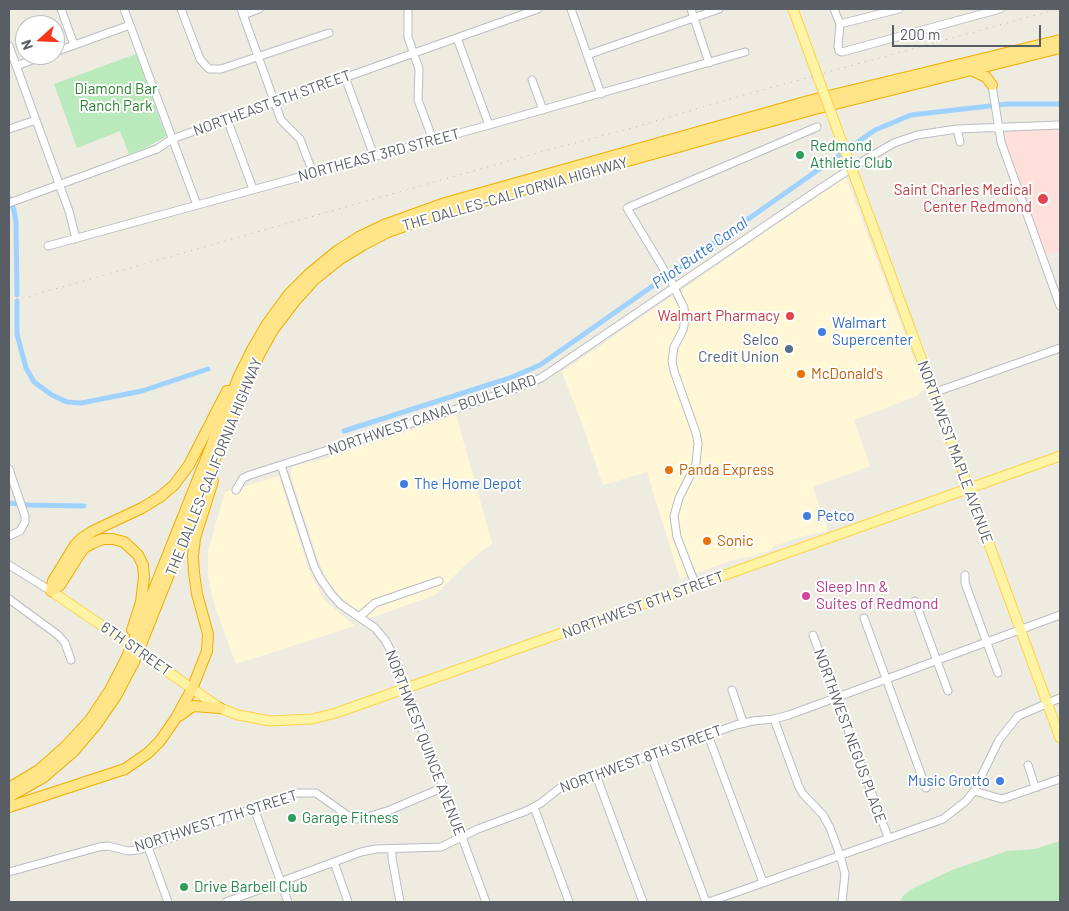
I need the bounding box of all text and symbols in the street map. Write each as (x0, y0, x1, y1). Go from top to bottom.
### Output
north arrow (15, 15, 65, 65)
scale bar (894, 15, 1043, 47)
text: 200 m (900, 25, 940, 43)
text: N (17, 38, 36, 52)
street label: NORTHEAST 5TH STREET (191, 66, 353, 140)
park label: Diamond Bar Ranch Park (75, 80, 157, 115)
street label: NORTHEAST 3RD STREET (296, 125, 462, 185)
place label: Redmond Athletic Club (810, 137, 893, 172)
marker: Redmond Athletic Club (794, 149, 806, 161)
street label: THE DALLES-CALIFORNIA HIGHWAY (400, 153, 630, 235)
place label: Saint Charles Medical Center Redmond (894, 181, 1032, 216)
marker: Saint Charles Medical Center Redmond (1036, 192, 1050, 206)
water label: Pilot Butte Canal (649, 213, 751, 293)
place label: Walmart Pharmacy (657, 307, 780, 325)
marker: Walmart Pharmacy (784, 310, 796, 322)
place label: Walmart Supercenter (832, 314, 913, 349)
marker: Walmart Supercenter (816, 326, 828, 338)
place label: Selco Credit Union (698, 331, 779, 366)
marker: Selco Credit Union (783, 343, 795, 355)
street label: THE DALLES-CALIFORNIA HIGHWAY (162, 355, 266, 579)
street label: NORTHWEST MAPLE AVENUE (913, 358, 997, 546)
place label: McDonald's (811, 365, 883, 383)
marker: McDonald's (795, 368, 807, 380)
street label: NORTHWEST CANAL BOULEVARD (325, 371, 539, 459)
place label: Panda Express (679, 461, 774, 479)
marker: Panda Express (663, 464, 675, 476)
place label: The Home Depot (414, 475, 522, 493)
marker: The Home Depot (398, 478, 410, 490)
place label: Petco (817, 507, 855, 525)
marker: Petco (801, 510, 813, 522)
place label: Sonic (717, 532, 754, 550)
marker: Sonic (701, 535, 713, 547)
street label: NORTHWEST 6TH STREET (560, 567, 726, 643)
place label: Sleep Inn & Suites of Redmond (816, 578, 938, 613)
marker: Sleep Inn & Suites of Redmond (800, 590, 812, 602)
street label: 6TH STREET (97, 618, 175, 680)
street label: NORTHWEST NEGUS PLACE (810, 647, 890, 825)
street label: NORTHWEST QUINCE AVENUE (381, 648, 469, 838)
street label: NORTHWEST 8TH STREET (558, 721, 724, 797)
place label: Music Grotto (908, 772, 990, 790)
marker: Music Grotto (994, 775, 1006, 787)
street label: NORTHWEST 7TH STREET (132, 786, 300, 856)
place label: Garage Fitness (302, 809, 399, 827)
marker: Garage Fitness (286, 812, 298, 824)
place label: Drive Barbell Club (194, 878, 308, 896)
marker: Drive Barbell Club (178, 881, 190, 893)

